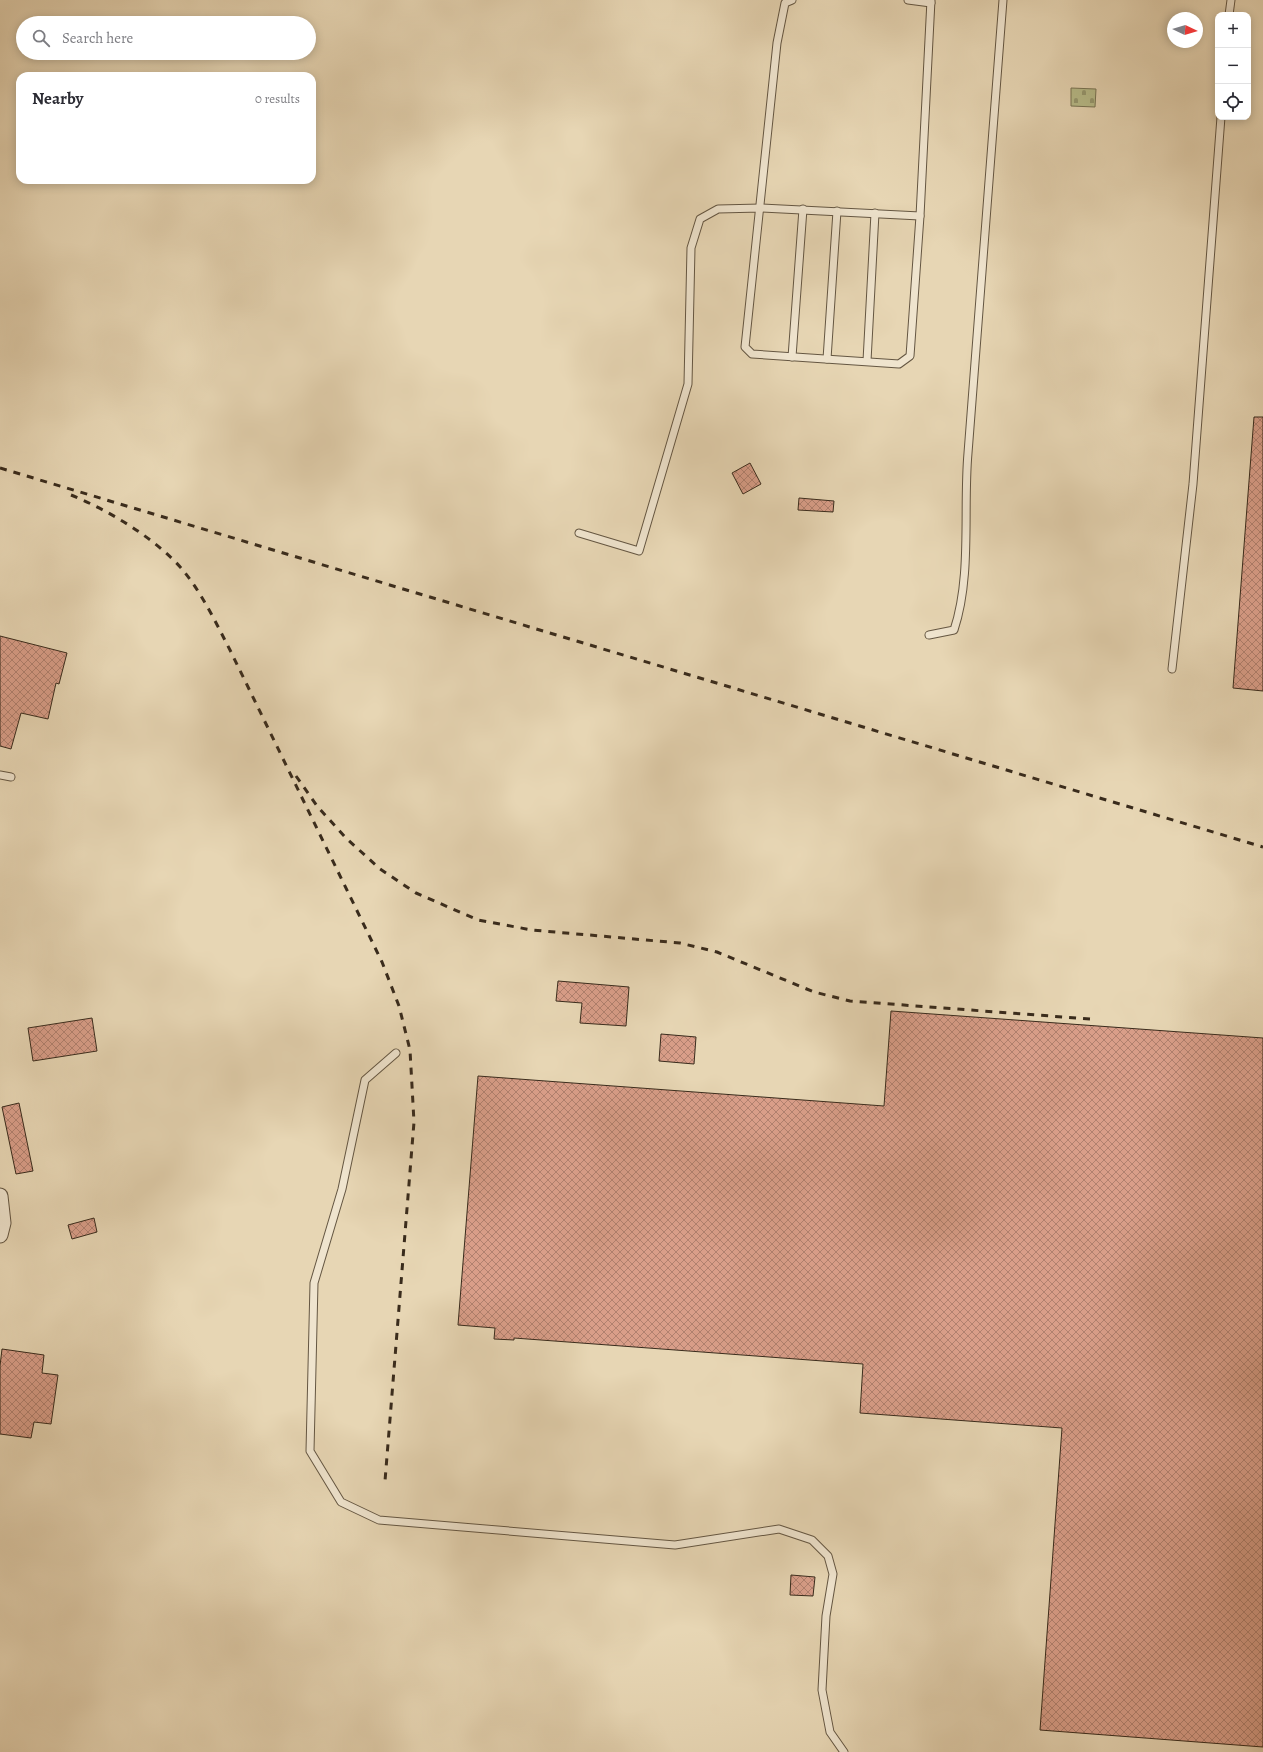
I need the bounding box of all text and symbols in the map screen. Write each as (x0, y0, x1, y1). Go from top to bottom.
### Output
north arrow (1167, 12, 1203, 48)
map controls (1215, 12, 1251, 120)
button: + (1215, 12, 1251, 48)
search box (16, 16, 316, 60)
icon: search (30, 27, 52, 49)
text: Search here (62, 28, 133, 48)
button: − (1215, 48, 1251, 84)
button: locate (1215, 84, 1251, 120)
text: Nearby (32, 87, 83, 110)
text: 0 results (255, 90, 300, 107)

